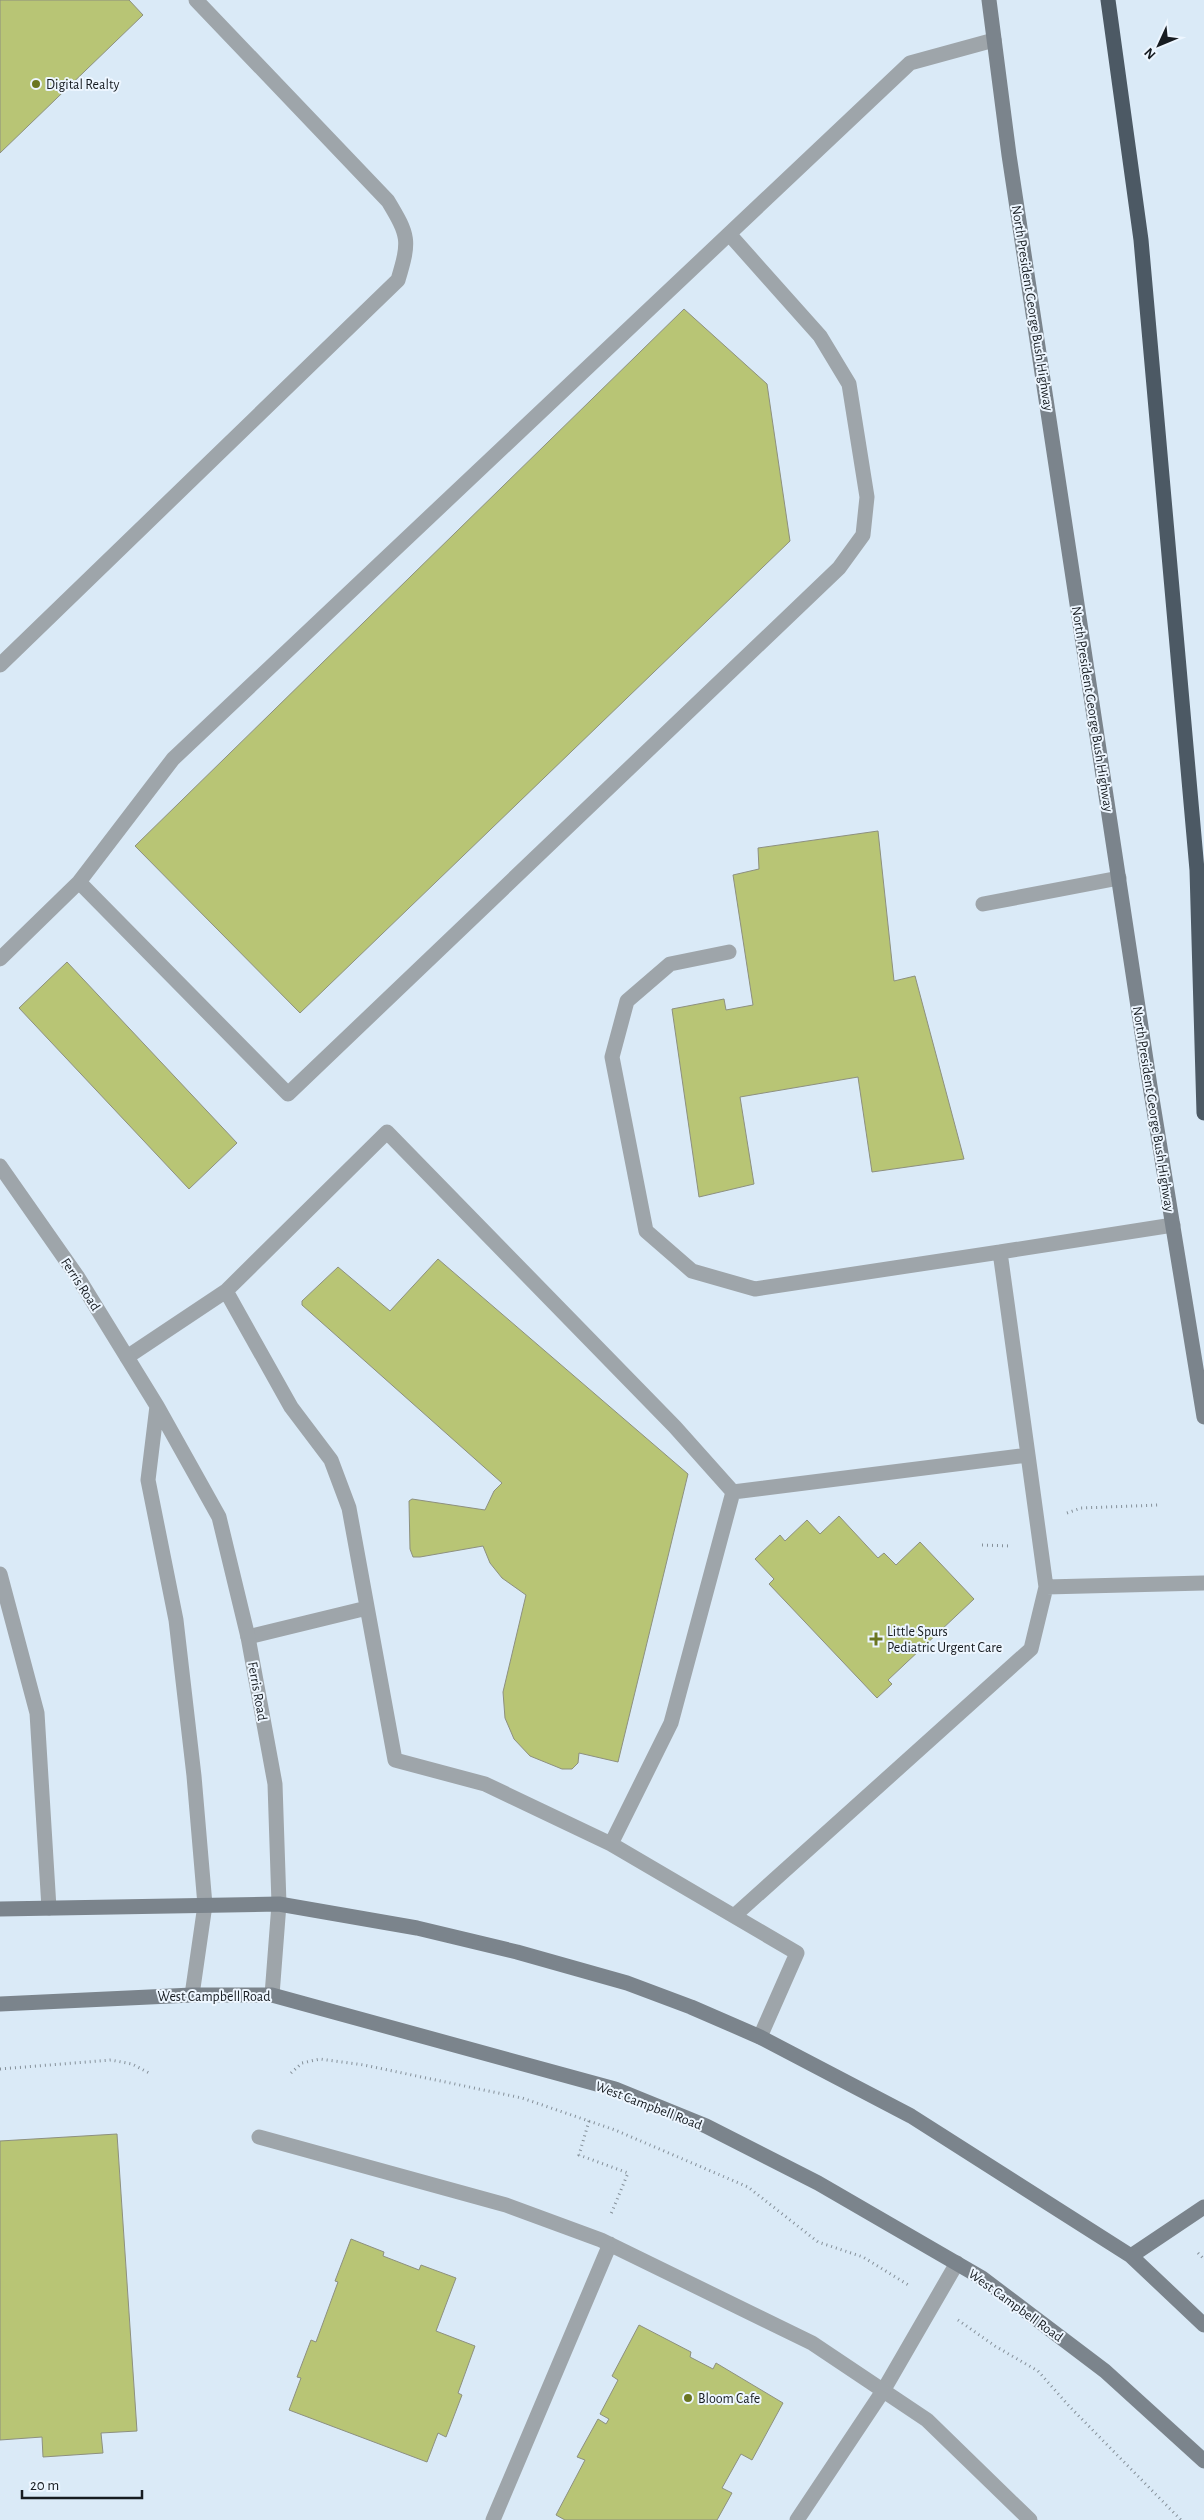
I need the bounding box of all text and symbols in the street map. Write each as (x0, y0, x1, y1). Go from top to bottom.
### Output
north arrow (1134, 20, 1184, 70)
text: N (1142, 45, 1159, 62)
marker: Digital Realty (30, 78, 42, 90)
place label: Digital Realty (46, 78, 119, 92)
street label: North President George Bush Highway (1009, 204, 1055, 412)
street label: North President George Bush Highway (1069, 605, 1115, 813)
street label: North President George Bush Highway (1130, 1005, 1176, 1213)
street label: Ferris Road (58, 1256, 102, 1313)
place label: Little Spurs Pediatric Urgent Care (887, 1625, 1002, 1655)
marker: Little Spurs Pediatric Urgent Care (869, 1632, 883, 1646)
street label: Ferris Road (245, 1661, 269, 1722)
street label: West Campbell Road (158, 1990, 270, 2004)
street label: West Campbell Road (593, 2079, 704, 2133)
street label: West Campbell Road (966, 2267, 1065, 2345)
marker: Bloom Cafe (682, 2392, 694, 2404)
place label: Bloom Cafe (698, 2392, 760, 2406)
scale bar (22, 2468, 142, 2500)
text: 20 m (30, 2478, 59, 2493)

